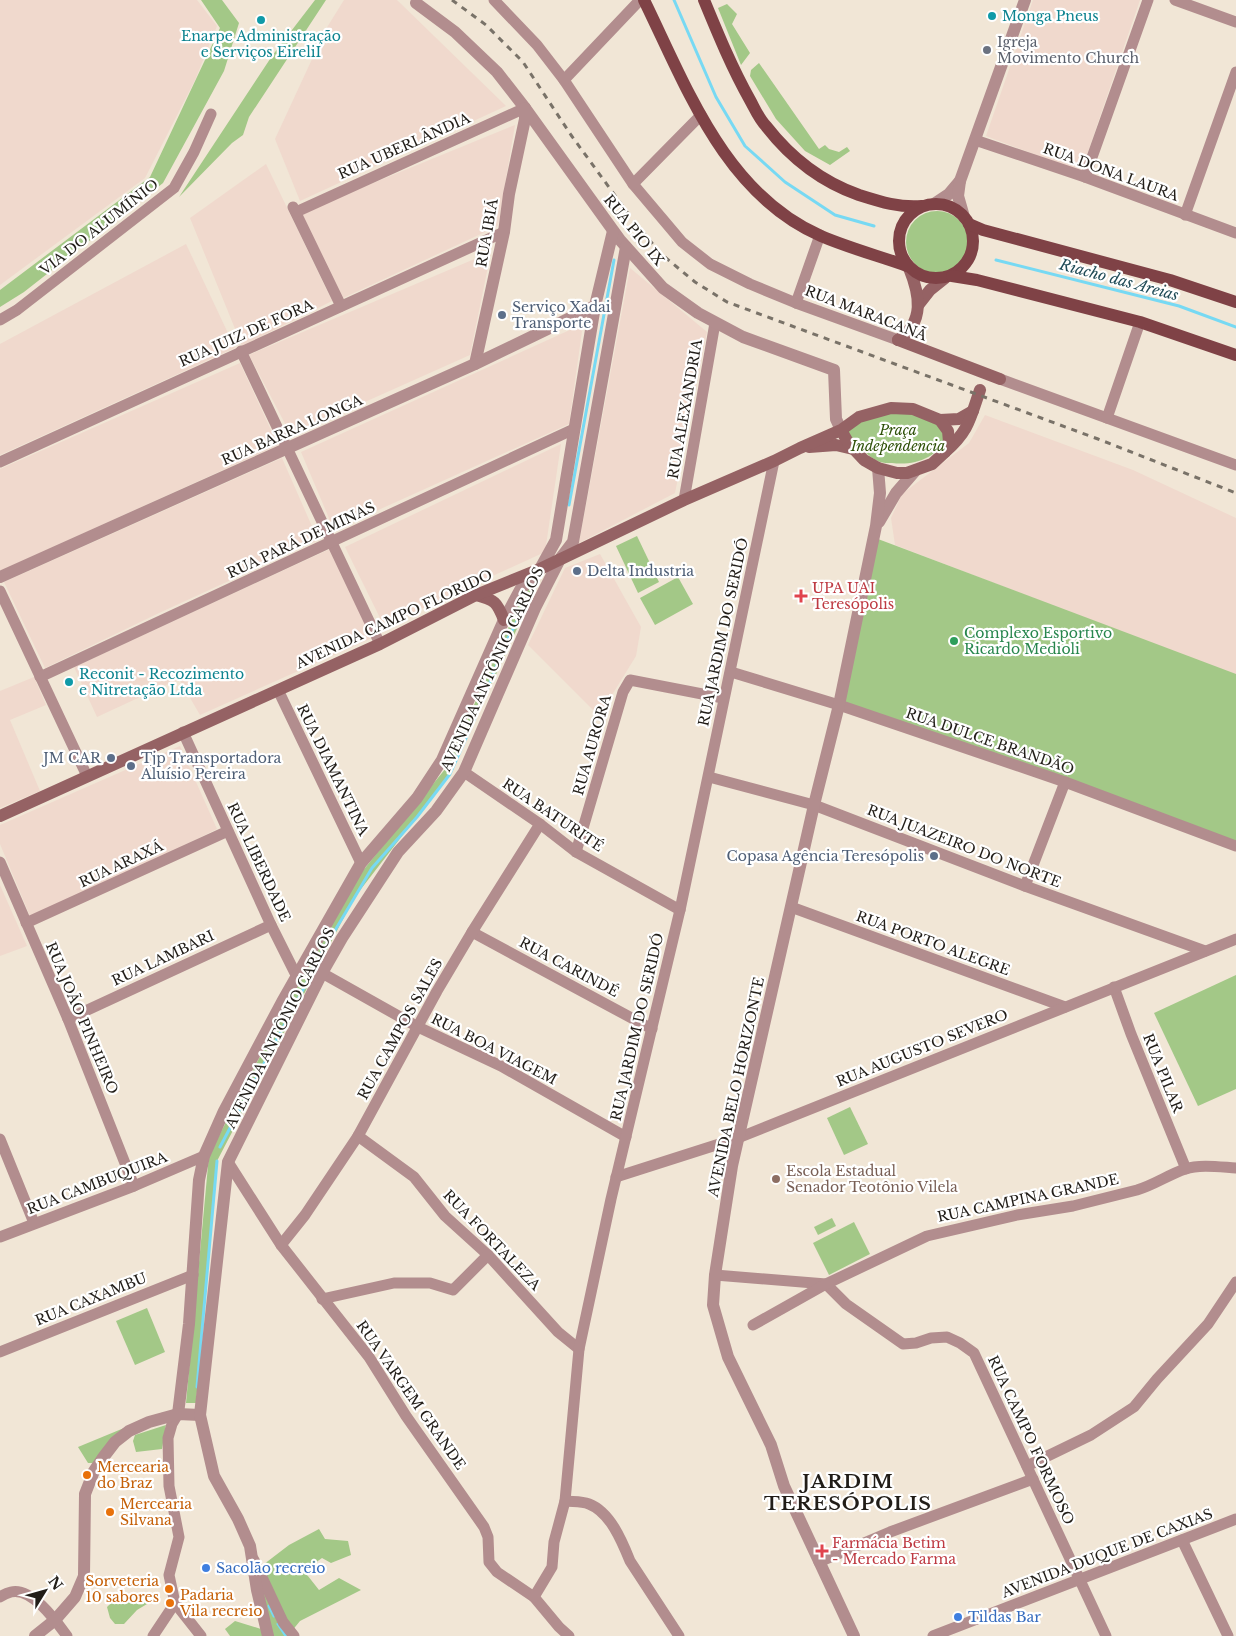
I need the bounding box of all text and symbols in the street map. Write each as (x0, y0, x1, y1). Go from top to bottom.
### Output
place label: Monga Pneus (1002, 7, 1099, 25)
marker: Monga Pneus (986, 10, 998, 22)
marker: Enarpe Administração e Serviços EireliI (255, 14, 267, 26)
place label: Enarpe Administração e Serviços EireliI (181, 27, 341, 61)
place label: Igreja Movimento Church (997, 33, 1139, 67)
marker: Igreja Movimento Church (981, 44, 993, 56)
street label: RUA UBERLÂNDIA (335, 108, 473, 183)
street label: RUA DONA LAURA (1041, 139, 1181, 205)
street label: VIA DO ALUMÍNIO (35, 175, 162, 279)
street label: RUA PIO IX (600, 191, 668, 270)
street label: RUA IBIÁ (472, 197, 502, 269)
water label: Riacho das Areias (1057, 254, 1181, 305)
street label: RUA MARACANÃ (802, 281, 930, 345)
street label: RUA JUIZ DE FORA (176, 295, 316, 371)
place label: Serviço Xadai Transporte (512, 298, 611, 332)
marker: Serviço Xadai Transporte (496, 309, 508, 321)
street label: RUA ALEXANDRIA (664, 337, 706, 480)
street label: RUA BARRA LONGA (219, 391, 366, 469)
park label: Praça Independencia (850, 421, 945, 455)
street label: RUA PARÁ DE MINAS (224, 498, 378, 582)
street label: RUA JARDIM DO SERIDÓ (694, 536, 752, 728)
place label: Delta Industria (587, 562, 694, 580)
street label: AVENIDA ANTÔNIO CARLOS (435, 563, 547, 775)
street label: AVENIDA CAMPO FLORIDO (292, 565, 495, 673)
marker: Delta Industria (571, 565, 583, 577)
place label: UPA UAI Teresópolis (812, 579, 894, 613)
marker: UPA UAI Teresópolis (794, 589, 808, 603)
place label: Complexo Esportivo Ricardo Medioli (964, 624, 1112, 658)
marker: Complexo Esportivo Ricardo Medioli (948, 635, 960, 647)
place label: Reconit - Recozimento e Nitretação Ltda (79, 665, 244, 699)
marker: Reconit - Recozimento e Nitretação Ltda (63, 676, 75, 688)
street label: RUA AURORA (569, 692, 615, 797)
street label: RUA DIAMANTINA (293, 701, 373, 839)
street label: RUA DULCE BRANDÃO (903, 704, 1077, 778)
place label: JM CAR (41, 749, 102, 767)
place label: Tjp Transportadora Aluísio Pereira (140, 749, 282, 783)
marker: JM CAR (105, 752, 117, 764)
marker: Tjp Transportadora Aluísio Pereira (125, 760, 137, 772)
street label: RUA BATURITÉ (499, 774, 607, 856)
street label: RUA LIBERDADE (223, 800, 295, 924)
street label: RUA JUAZEIRO DO NORTE (864, 801, 1064, 891)
street label: RUA ARAXÁ (76, 837, 166, 891)
place label: Copasa Agência Teresópolis (727, 847, 924, 865)
marker: Copasa Agência Teresópolis (928, 850, 940, 862)
street label: RUA PORTO ALEGRE (854, 907, 1012, 979)
street label: AVENIDA ANTÔNIO CARLOS (220, 924, 339, 1133)
street label: RUA LAMBARI (109, 926, 217, 990)
street label: RUA JARDIM DO SERIDÓ (607, 931, 667, 1123)
street label: RUA CARINDÉ (516, 933, 622, 1001)
street label: RUA JOÃO PINHEIRO (42, 939, 122, 1097)
street label: RUA CAMPOS SALES (354, 955, 446, 1103)
street label: AVENIDA BELO HORIZONTE (704, 975, 768, 1200)
street label: RUA AUGUSTO SEVERO (833, 1005, 1011, 1091)
street label: RUA BOA VIAGEM (428, 1010, 560, 1088)
street label: RUA PILAR (1139, 1031, 1187, 1116)
street label: RUA CAMBUQUIRA (24, 1148, 170, 1218)
place label: Escola Estadual Senador Teotônio Vilela (786, 1162, 958, 1196)
street label: RUA CAMPINA GRANDE (936, 1170, 1120, 1226)
marker: Escola Estadual Senador Teotônio Vilela (770, 1173, 782, 1185)
street label: RUA FORTALEZA (439, 1186, 545, 1294)
street label: RUA CAXAMBU (33, 1268, 149, 1330)
street label: RUA VARGEM GRANDE (353, 1317, 469, 1473)
street label: RUA CAMPO FORMOSO (984, 1352, 1078, 1528)
place label: Mercearia do Braz (97, 1458, 169, 1492)
marker: Mercearia do Braz (81, 1469, 93, 1481)
district label: JARDIM TERESÓPOLIS (764, 1470, 932, 1515)
place label: Mercearia Silvana (120, 1495, 192, 1529)
street label: AVENIDA DUQUE DE CAXIAS (998, 1504, 1215, 1602)
marker: Mercearia Silvana (104, 1506, 116, 1518)
place label: Farmácia Betim - Mercado Farma (832, 1534, 956, 1568)
marker: Farmácia Betim - Mercado Farma (816, 1545, 828, 1557)
place label: Sacolão recreio (216, 1559, 325, 1577)
marker: Sacolão recreio (200, 1562, 212, 1574)
north arrow (20, 1566, 70, 1616)
place label: Sorveteria 10 sabores (85, 1572, 159, 1606)
text: N (44, 1573, 67, 1594)
marker: Sorveteria 10 sabores (163, 1583, 175, 1595)
place label: Padaria Vila recreio (179, 1586, 262, 1620)
marker: Padaria Vila recreio (164, 1597, 176, 1609)
place label: Tildas Bar (968, 1608, 1041, 1626)
marker: Tildas Bar (952, 1611, 964, 1623)

